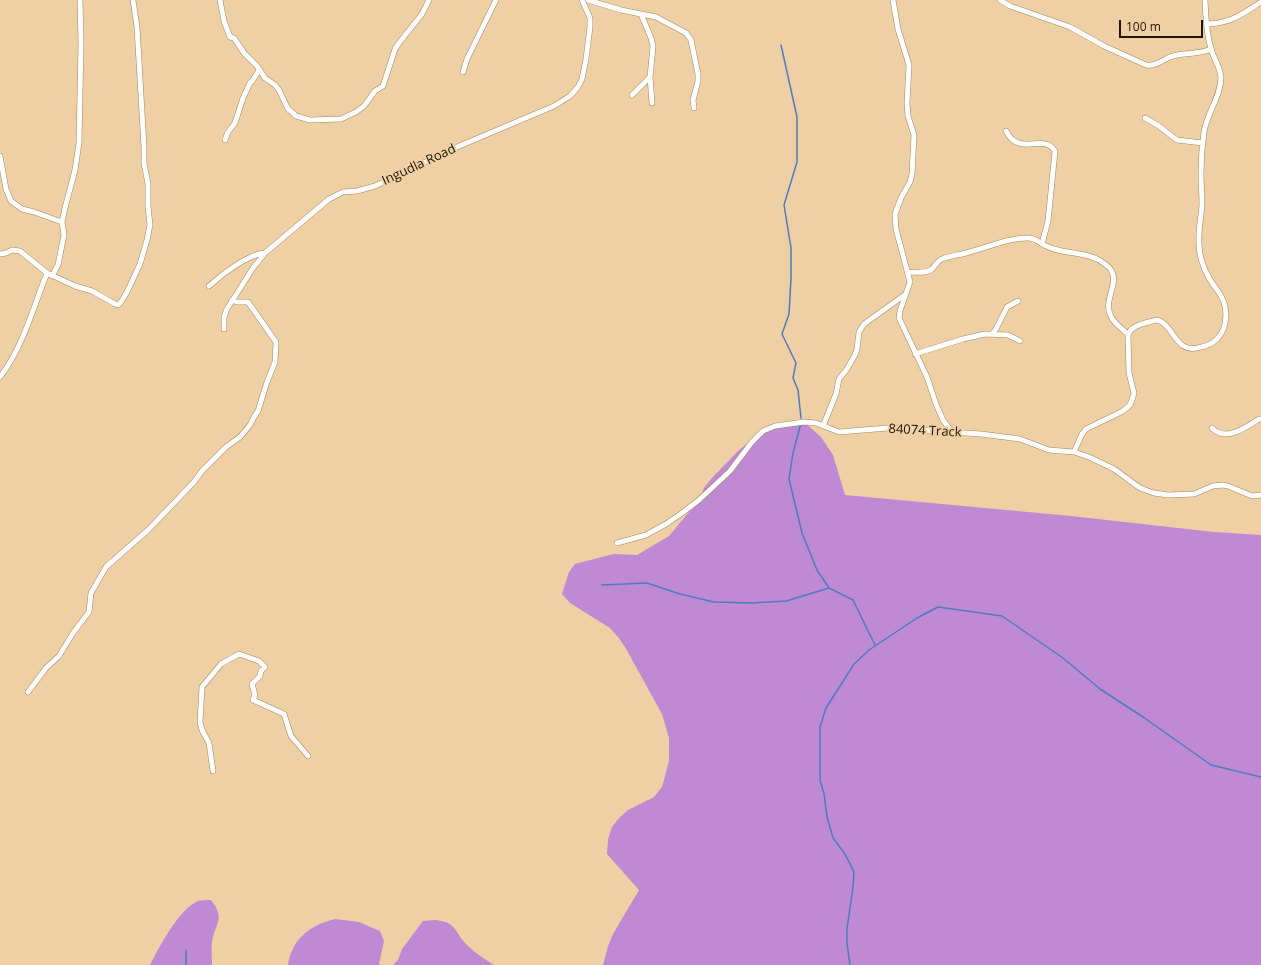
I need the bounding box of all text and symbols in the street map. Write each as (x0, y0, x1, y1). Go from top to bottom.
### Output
scale bar (1121, 12, 1205, 38)
text: 100 m (1126, 18, 1161, 35)
street label: Ingudla Road (380, 141, 458, 189)
street label: 84074 Track (888, 421, 962, 441)

